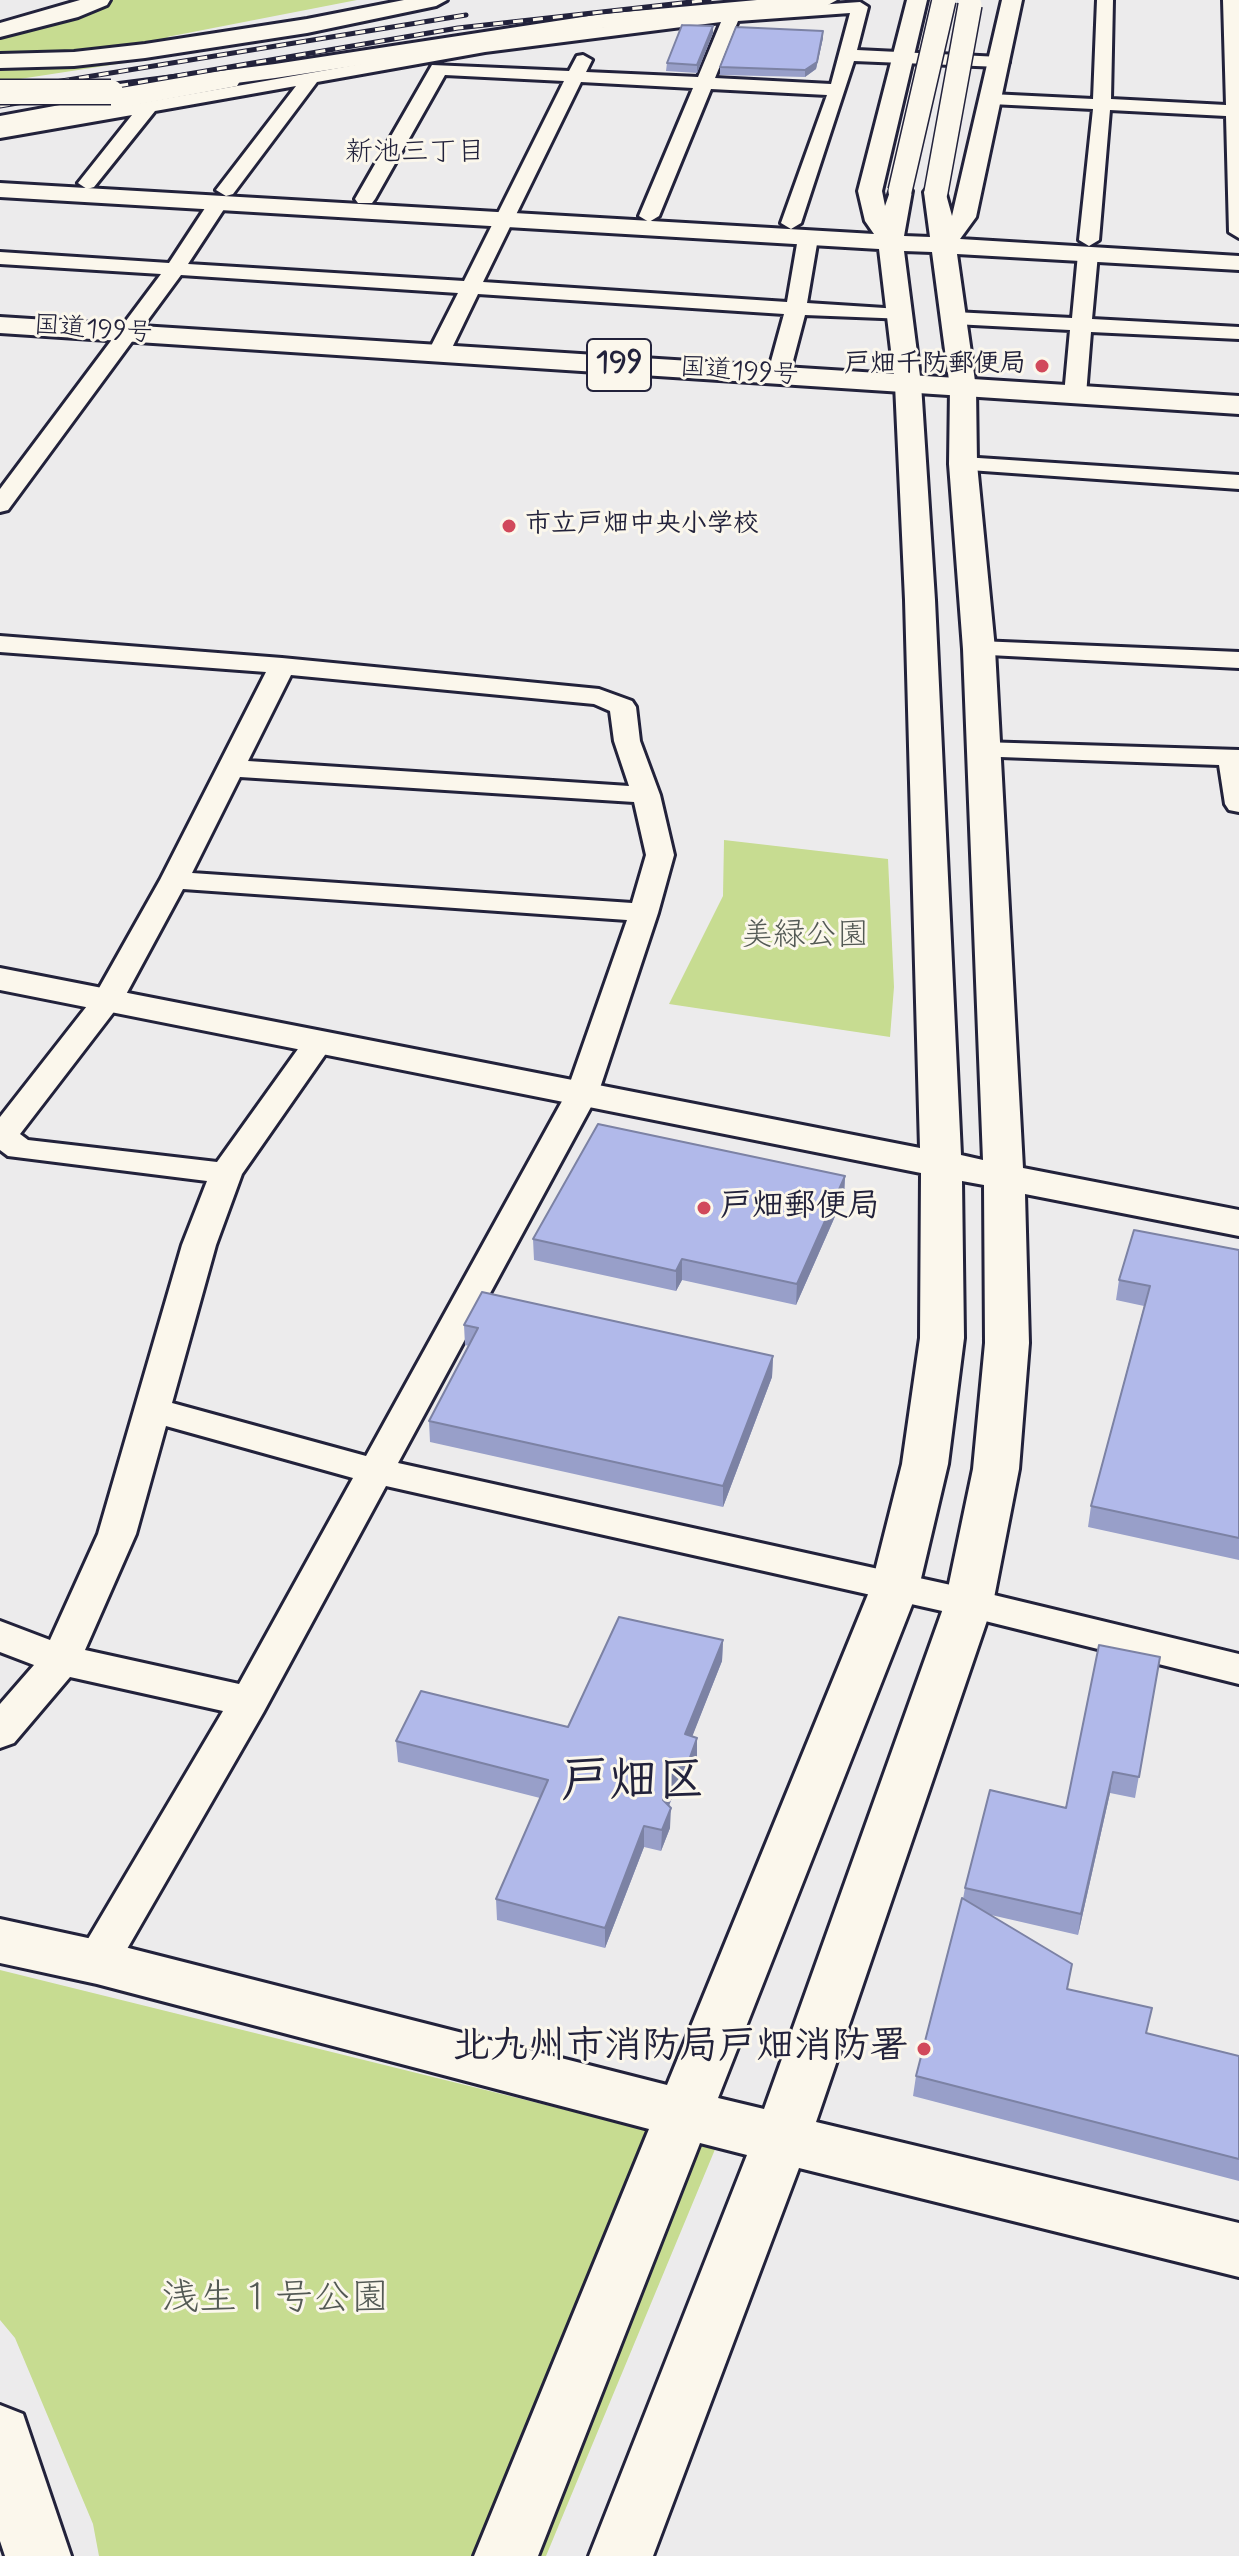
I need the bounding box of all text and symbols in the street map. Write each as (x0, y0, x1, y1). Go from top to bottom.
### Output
district label: 新池三丁目 (345, 137, 485, 171)
street label: 国道199号 (33, 311, 153, 351)
road number: 199 (587, 339, 651, 391)
place label: 戸畑千防郵便局 (844, 350, 1026, 382)
street label: 国道199号 (679, 353, 799, 393)
marker: 戸畑千防郵便局 (1033, 357, 1051, 375)
place label: 市立戸畑中央小学校 (525, 510, 759, 542)
marker: 市立戸畑中央小学校 (500, 517, 518, 535)
park label: 美緑公園 (741, 918, 869, 956)
place label: 戸畑郵便局 (720, 1189, 880, 1227)
marker: 戸畑郵便局 (695, 1199, 713, 1217)
district label: 戸畑区 (561, 1756, 705, 1814)
place label: 北九州市消防局戸畑消防署 (452, 2026, 908, 2072)
marker: 北九州市消防局戸畑消防署 (915, 2040, 933, 2058)
park label: 浅生１号公園 (161, 2278, 389, 2324)

